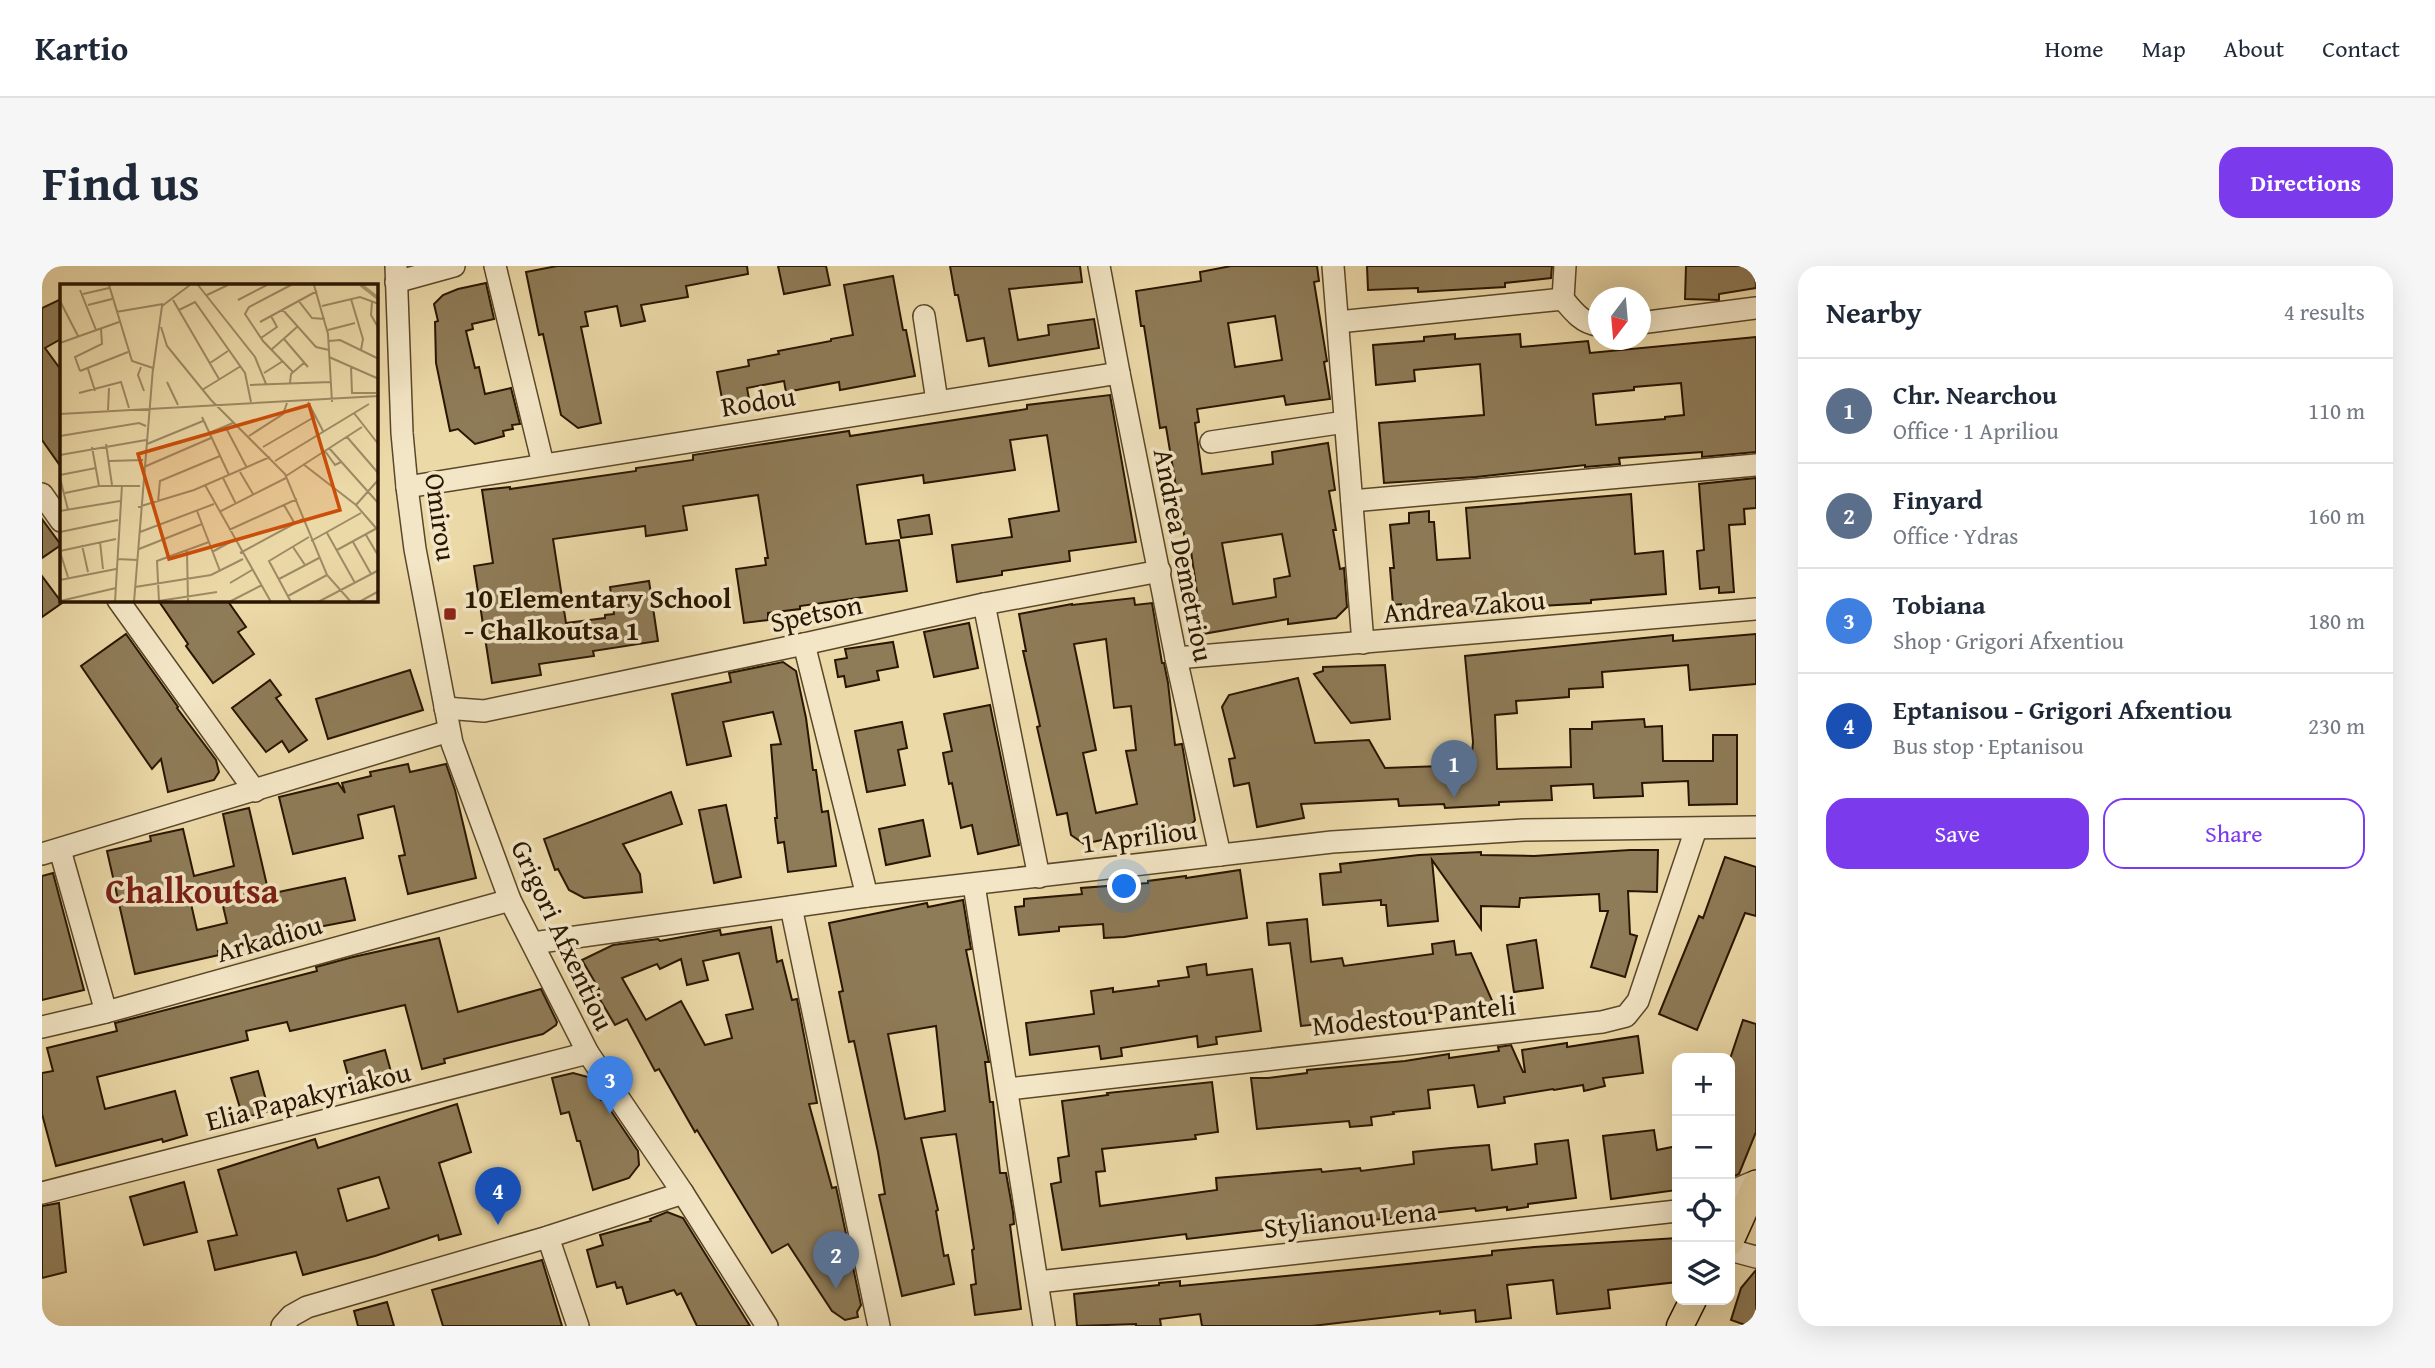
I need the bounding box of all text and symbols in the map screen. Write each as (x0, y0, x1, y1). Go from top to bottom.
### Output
text: Kartio (35, 24, 128, 72)
text: Home (2045, 31, 2104, 66)
text: Map (2142, 31, 2186, 66)
text: About (2224, 31, 2284, 66)
text: Contact (2322, 31, 2400, 66)
text: Find us (42, 146, 200, 218)
button: Directions (2219, 147, 2393, 218)
inset map (60, 284, 378, 602)
north arrow (1588, 287, 1651, 350)
text: Nearby (1826, 290, 1922, 334)
text: 4 results (2284, 295, 2365, 328)
street label: Rodou (718, 374, 798, 427)
text: Chr. Nearchou (1893, 375, 2057, 414)
text: 1 (1843, 394, 1855, 427)
text: 110 m (2308, 394, 2365, 427)
text: Office · 1 Apriliou (1893, 414, 2059, 447)
street label: Andrea Demetriou (1144, 445, 1225, 665)
street label: Omirou (415, 470, 468, 564)
text: Finyard (1893, 480, 1983, 519)
text: 2 (1843, 499, 1855, 532)
text: 160 m (2308, 499, 2365, 532)
text: Office · Ydras (1893, 519, 2018, 552)
place label: 10 Elementary School - Chalkoutsa 1 (464, 577, 732, 650)
street label: Andrea Zakou (1381, 578, 1547, 633)
street label: Spetson (766, 583, 866, 642)
text: Tobiana (1893, 585, 1985, 624)
text: 3 (1843, 604, 1855, 637)
text: 180 m (2308, 604, 2365, 637)
marker: 10 Elementary School - Chalkoutsa 1 (442, 606, 458, 622)
text: Shop · Grigori Afxentiou (1893, 624, 2124, 657)
text: Eptanisou - Grigori Afxentiou (1893, 690, 2232, 729)
text: 4 (1843, 709, 1855, 742)
text: 230 m (2308, 709, 2365, 742)
text: Bus stop · Eptanisou (1893, 729, 2084, 762)
pin: 1 (1431, 740, 1477, 798)
button: Save (1826, 798, 2089, 869)
button: Share (2103, 798, 2365, 869)
street label: 1 Apriliou (1079, 808, 1199, 863)
street label: Grigori Afxentiou (501, 833, 625, 1037)
district label: Chalkoutsa (105, 865, 279, 916)
your location (1107, 869, 1141, 903)
street label: Arkadiou (211, 903, 327, 972)
street label: Modestou Panteli (1310, 983, 1518, 1046)
street label: Elia Papakyriakou (201, 1050, 415, 1141)
map controls (1672, 1053, 1735, 1305)
button: + (1672, 1053, 1735, 1116)
pin: 3 (587, 1056, 633, 1114)
button: − (1672, 1116, 1735, 1179)
pin: 4 (475, 1167, 521, 1225)
button: locate (1672, 1179, 1735, 1242)
street label: Stylianou Lena (1262, 1189, 1439, 1248)
pin: 2 (813, 1231, 859, 1289)
button: layers (1672, 1242, 1735, 1305)

